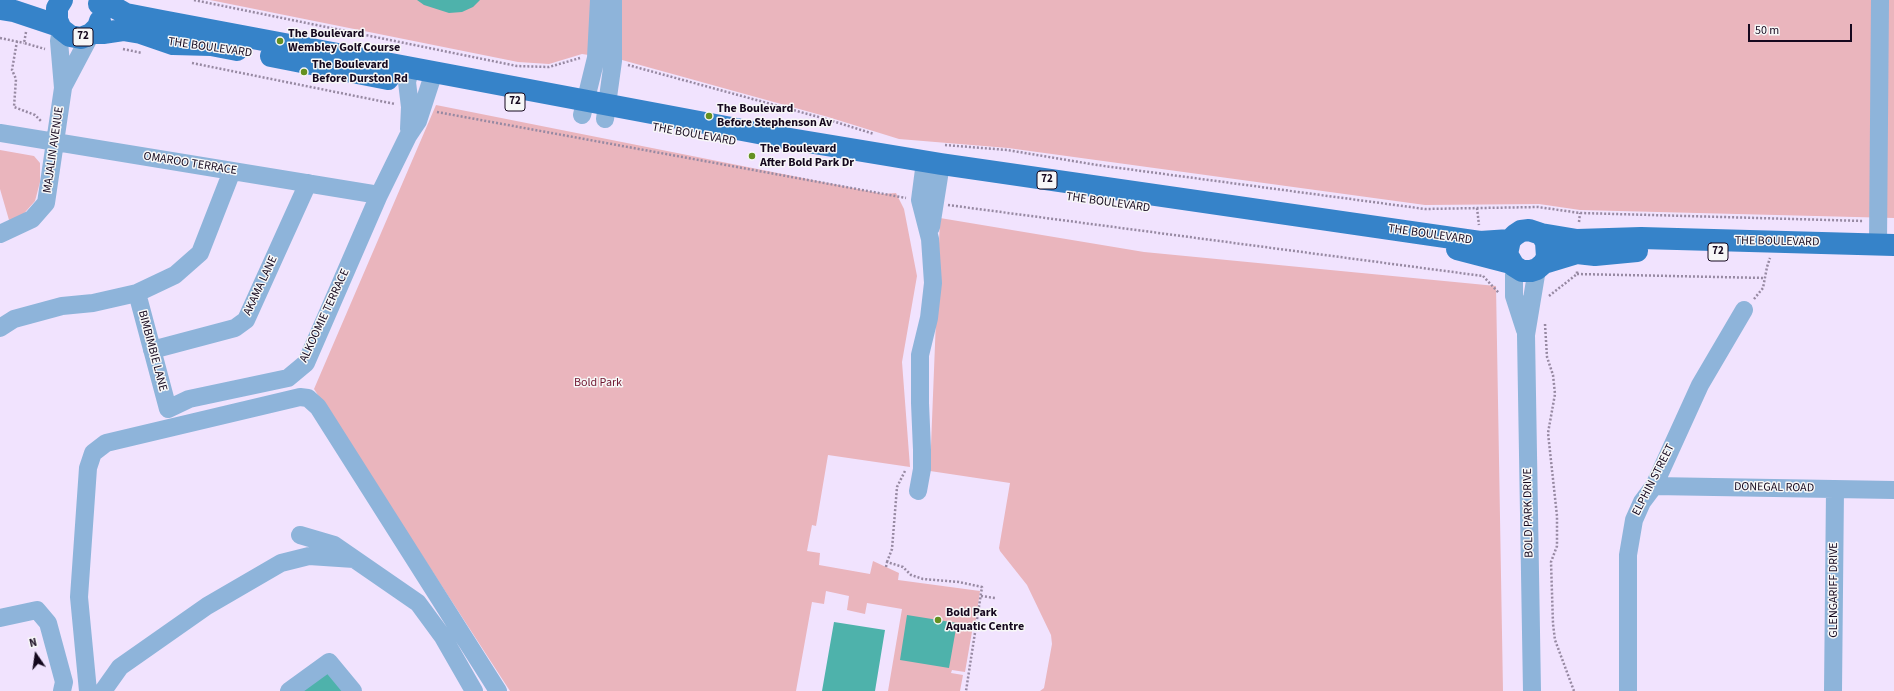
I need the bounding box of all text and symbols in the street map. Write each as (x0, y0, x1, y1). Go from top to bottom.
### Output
scale bar (1750, 16, 1854, 42)
text: 50 m (1755, 22, 1779, 39)
place label: The Boulevard Wembley Golf Course (288, 27, 400, 55)
road number: 72 (73, 28, 93, 46)
street label: THE BOULEVARD (167, 35, 253, 61)
marker: The Boulevard Wembley Golf Course (275, 36, 285, 46)
place label: The Boulevard Before Durston Rd (312, 58, 408, 86)
marker: The Boulevard Before Durston Rd (299, 67, 309, 77)
road number: 72 (505, 93, 525, 111)
place label: The Boulevard Before Stephenson Av (717, 102, 832, 130)
street label: MAJALIN AVENUE (41, 106, 67, 194)
marker: The Boulevard Before Stephenson Av (704, 111, 714, 121)
street label: THE BOULEVARD (651, 121, 737, 149)
place label: The Boulevard After Bold Park Dr (760, 142, 854, 170)
street label: OMAROO TERRACE (142, 150, 238, 178)
marker: The Boulevard After Bold Park Dr (747, 151, 757, 161)
road number: 72 (1037, 171, 1057, 189)
street label: THE BOULEVARD (1065, 190, 1151, 216)
street label: THE BOULEVARD (1387, 222, 1473, 248)
street label: THE BOULEVARD (1735, 234, 1819, 250)
road number: 72 (1708, 243, 1728, 261)
street label: AKAMA LANE (241, 254, 281, 318)
street label: ALKOOMIE TERRACE (297, 267, 353, 365)
street label: BIMBIMBIE LANE (134, 309, 170, 393)
park label: Bold Park (574, 376, 622, 390)
street label: ELPHIN STREET (1630, 442, 1678, 518)
street label: BOLD PARK DRIVE (1521, 468, 1537, 558)
street label: DONEGAL ROAD (1734, 480, 1814, 496)
street label: GLENGARIFF DRIVE (1827, 542, 1841, 638)
place label: Bold Park Aquatic Centre (946, 606, 1024, 634)
marker: Bold Park Aquatic Centre (933, 615, 943, 625)
north arrow (16, 635, 56, 675)
text: N (28, 635, 38, 651)

